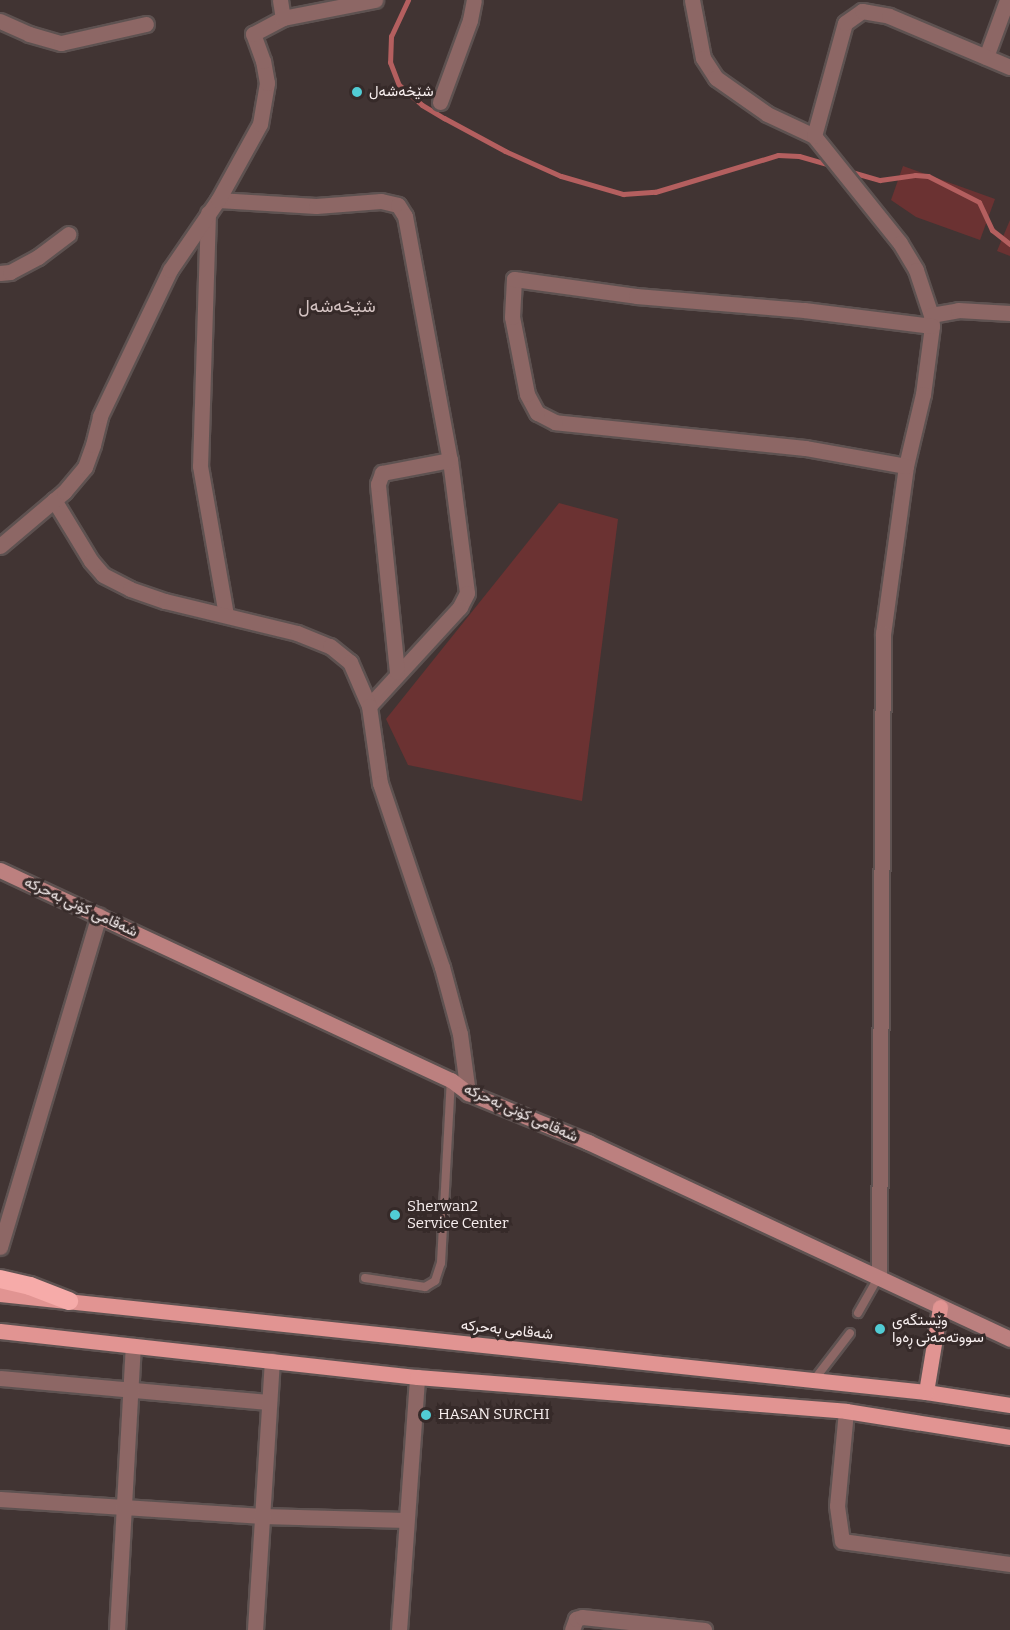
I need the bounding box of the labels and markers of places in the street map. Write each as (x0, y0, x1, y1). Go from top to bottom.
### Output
place label: شێخه‌شه‌ل (369, 83, 433, 101)
marker: شێخه‌شه‌ل (350, 85, 364, 99)
place label: Sherwan2 Service Center (407, 1197, 509, 1232)
marker: Sherwan2 Service Center (388, 1208, 402, 1222)
place label: وێستگەی سووتەمەنی ڕەوا (892, 1311, 984, 1346)
marker: وێستگەی سووتەمەنی ڕەوا (873, 1322, 887, 1336)
place label: HASAN SURCHI (438, 1406, 550, 1424)
marker: HASAN SURCHI (419, 1408, 433, 1422)

